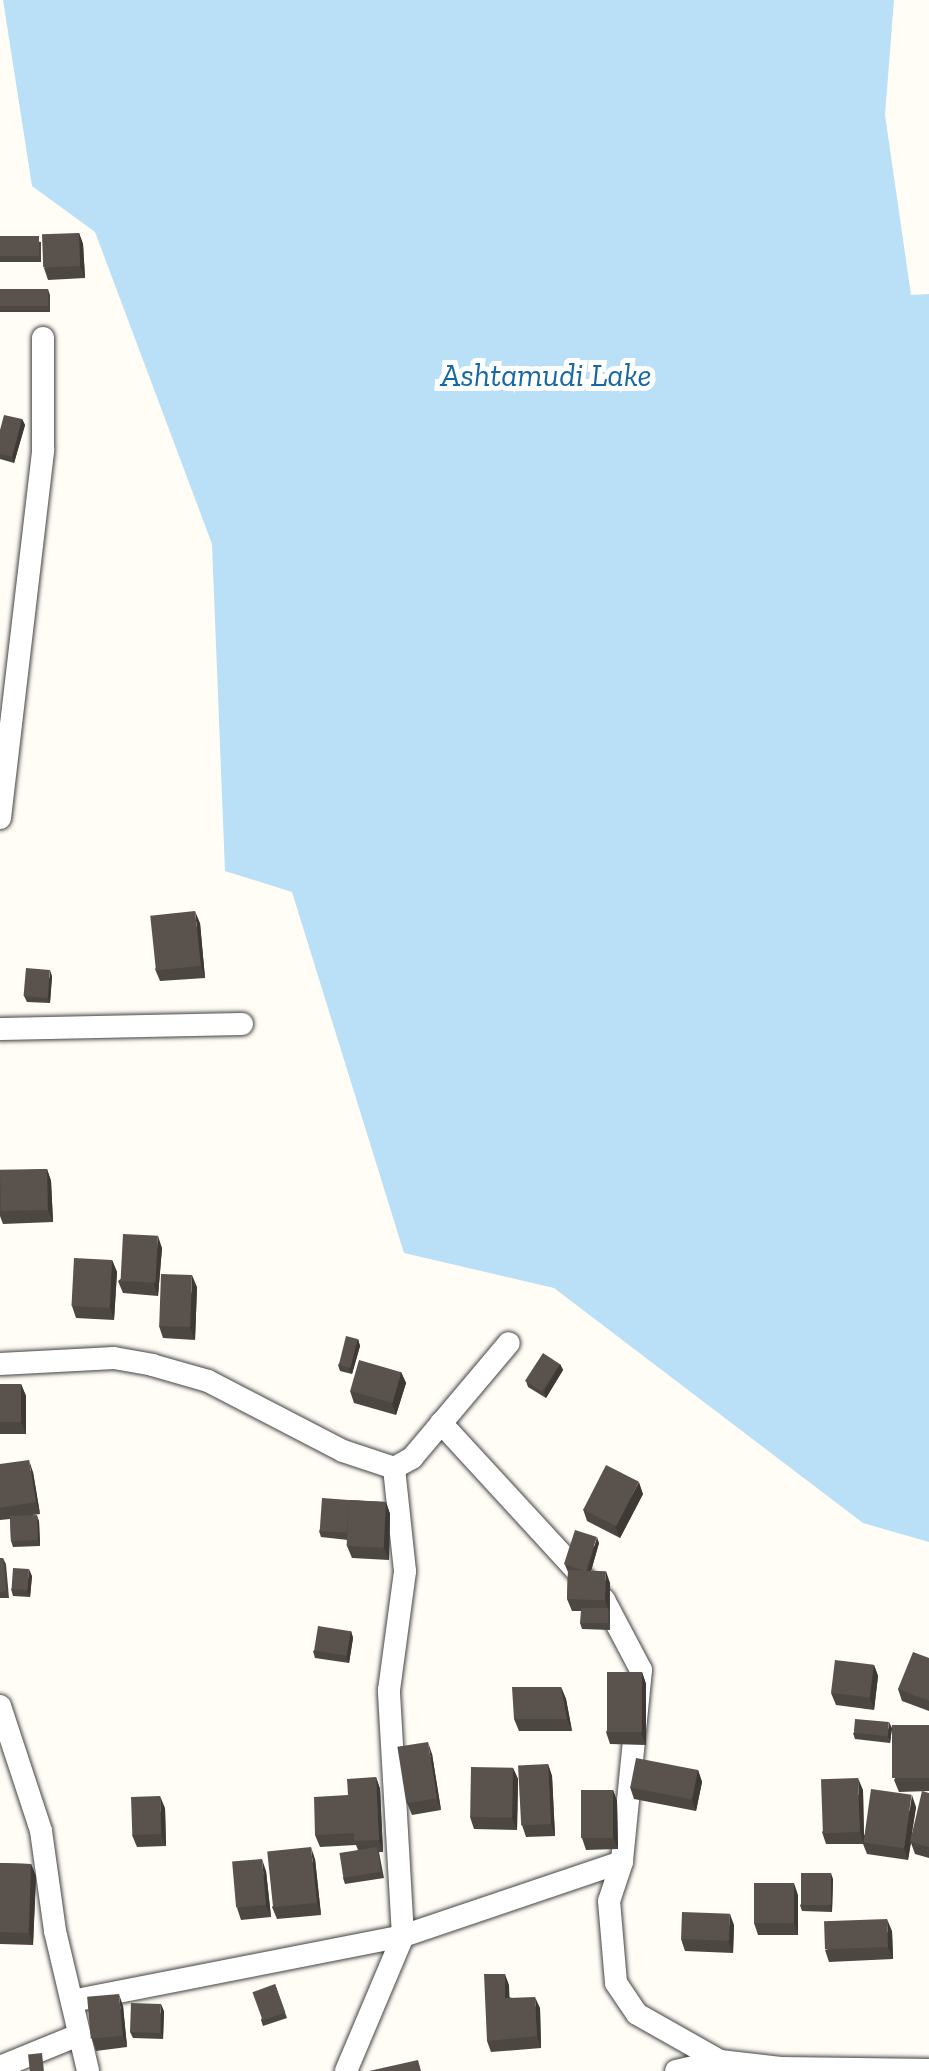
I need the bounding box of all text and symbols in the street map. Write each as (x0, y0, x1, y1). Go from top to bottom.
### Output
water label: Ashtamudi Lake (440, 356, 652, 394)

